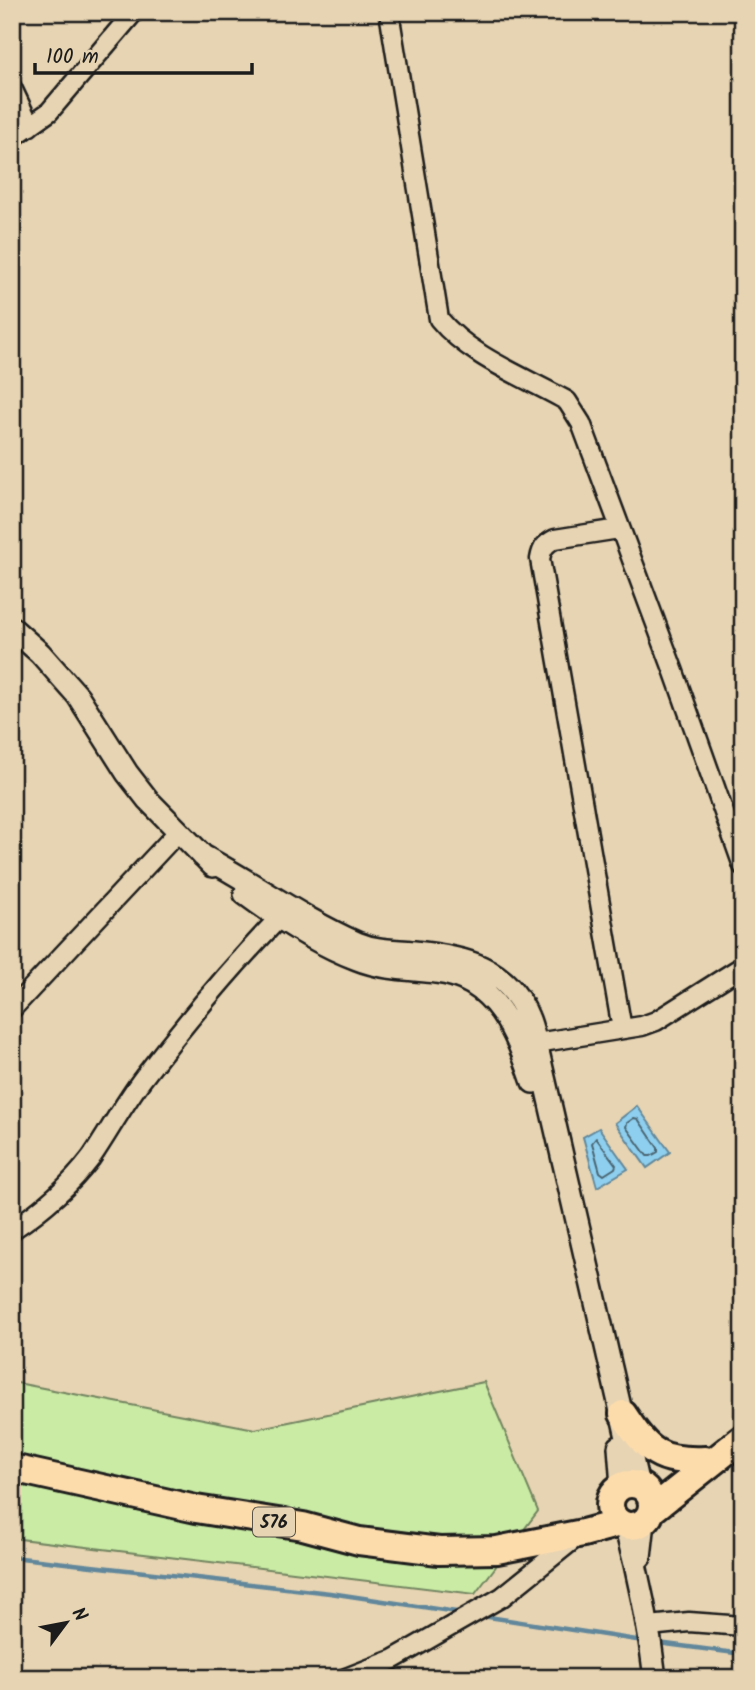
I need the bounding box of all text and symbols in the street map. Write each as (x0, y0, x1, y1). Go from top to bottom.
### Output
scale bar (35, 32, 252, 76)
text: 100 m (46, 41, 99, 74)
road number: 576 (253, 1507, 295, 1536)
north arrow (32, 1588, 102, 1658)
text: N (63, 1602, 95, 1628)

